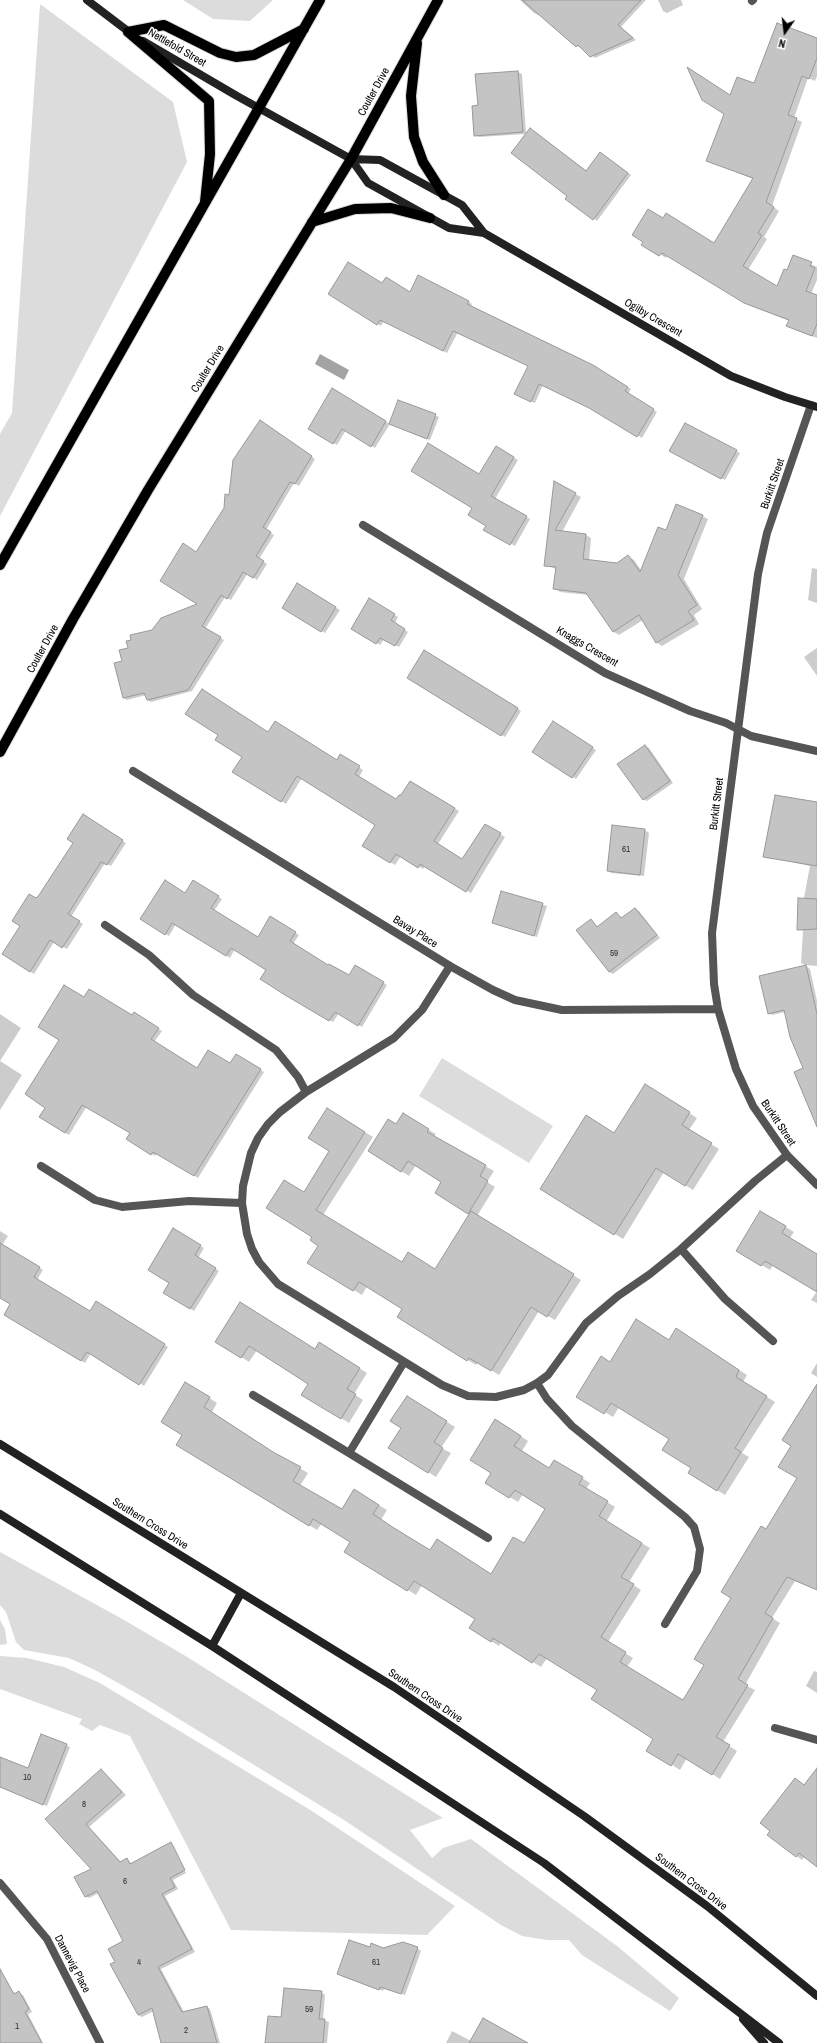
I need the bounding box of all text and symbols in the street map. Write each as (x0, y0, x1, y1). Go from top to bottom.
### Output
north arrow (765, 12, 805, 52)
street label: Nettlefold Street (146, 26, 208, 70)
text: N (777, 36, 787, 51)
street label: Coulter Drive (355, 66, 393, 118)
street label: Ogilby Crescent (622, 296, 684, 340)
street label: Coulter Drive (189, 343, 227, 395)
street label: Burkitt Street (758, 457, 788, 511)
street label: Coulter Drive (24, 623, 62, 675)
street label: Knaggs Crescent (554, 624, 620, 670)
street label: Burkitt Street (707, 777, 727, 831)
house number: 61 (622, 845, 630, 855)
street label: Bavay Place (390, 913, 440, 951)
house number: 59 (610, 949, 618, 959)
street label: Burkitt Street (758, 1097, 798, 1149)
street label: Southern Cross Drive (110, 1495, 190, 1553)
street label: Southern Cross Drive (385, 1666, 465, 1726)
house number: 10 (23, 1773, 31, 1783)
house number: 8 (82, 1800, 86, 1810)
street label: Southern Cross Drive (652, 1851, 730, 1913)
house number: 6 (123, 1877, 127, 1887)
street label: Dannevig Place (51, 1933, 93, 1995)
house number: 4 (137, 1958, 141, 1968)
house number: 61 (372, 1958, 380, 1968)
house number: 59 (305, 2005, 313, 2015)
house number: 1 (15, 2022, 19, 2032)
house number: 2 (184, 2026, 188, 2036)

